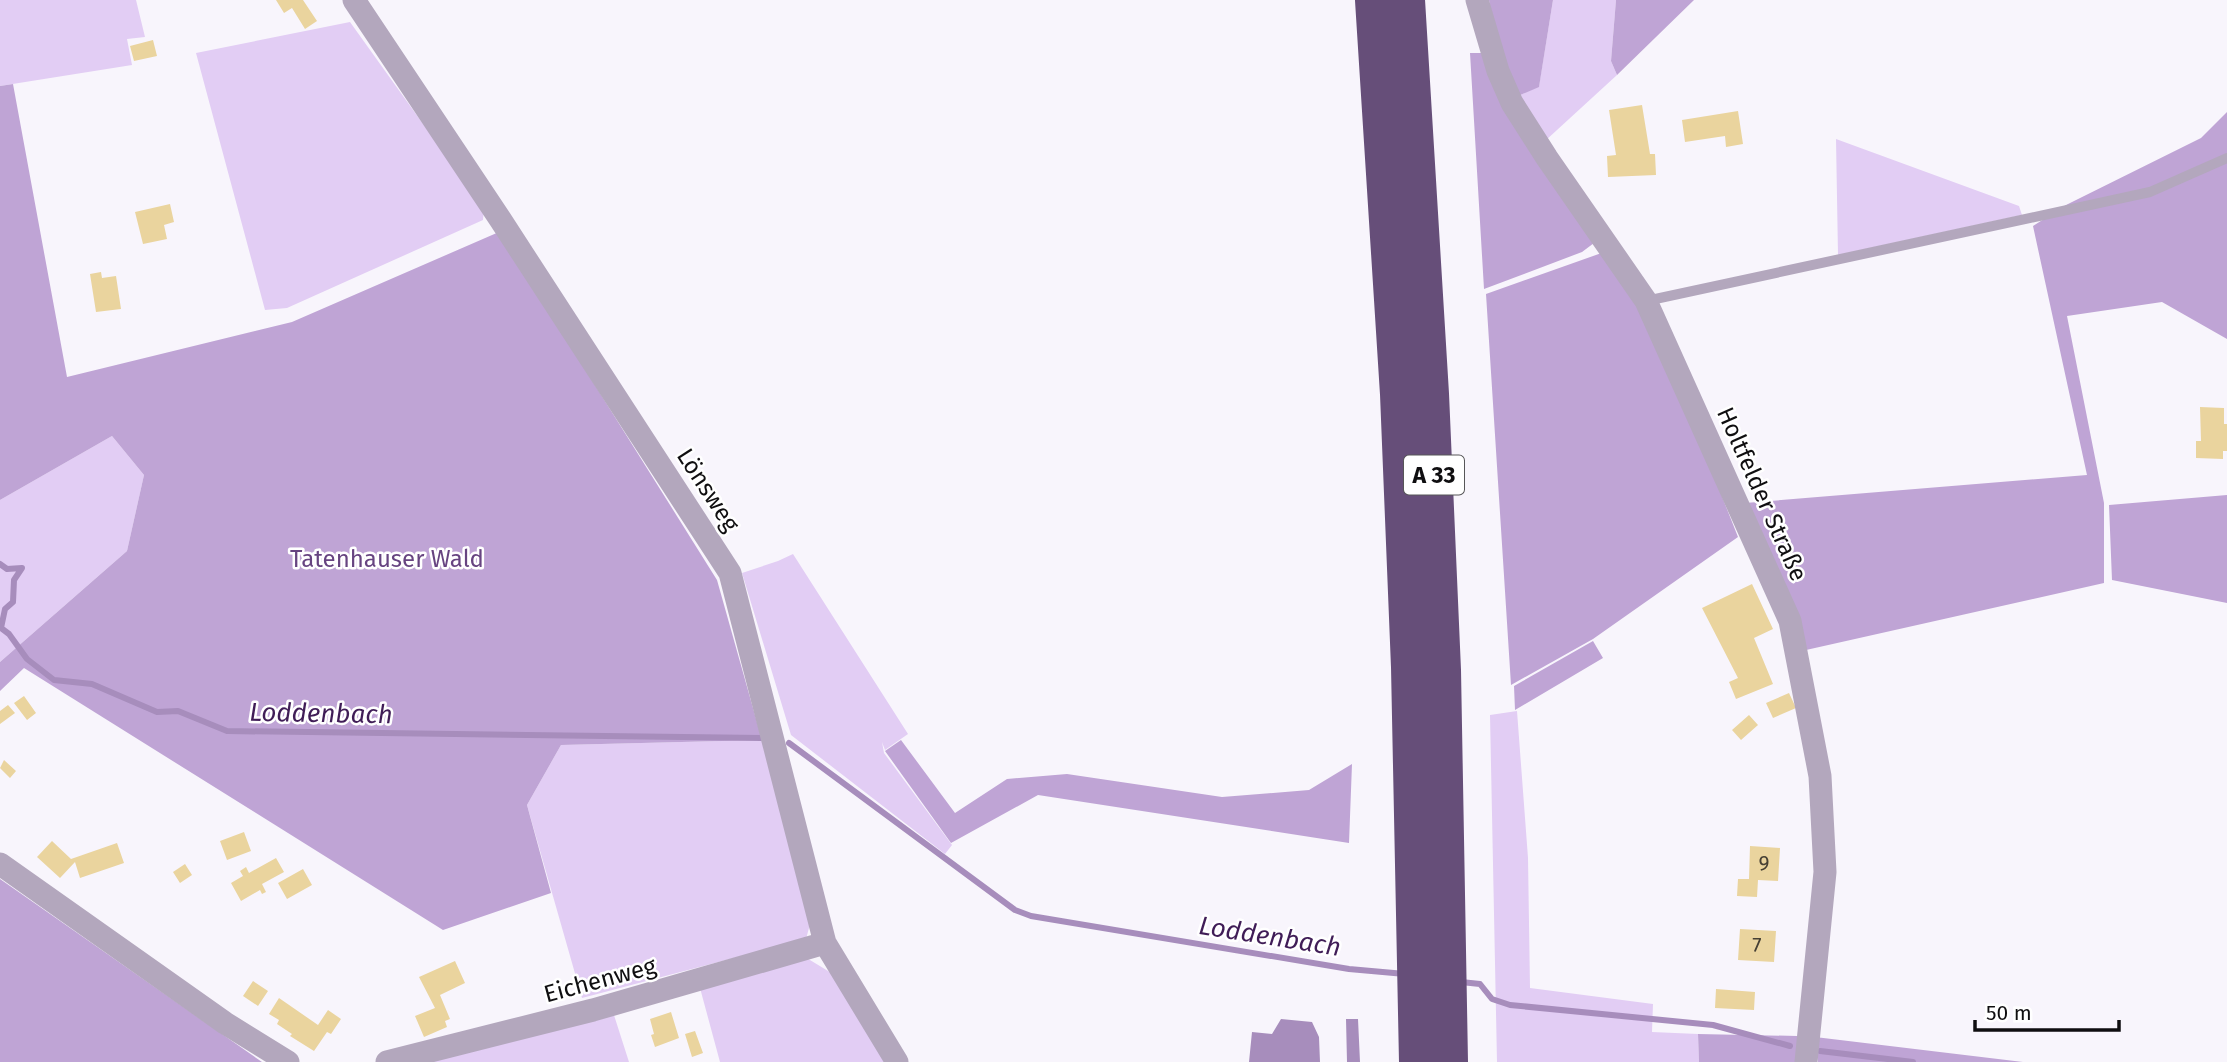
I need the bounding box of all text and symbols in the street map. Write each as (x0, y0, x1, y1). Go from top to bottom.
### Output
street label: Holtfelder Straße (1711, 403, 1813, 585)
street label: Lönsweg (671, 443, 745, 537)
road number: A 33 (1404, 456, 1464, 495)
park label: Tatenhauser Wald (290, 545, 484, 573)
water label: Loddenbach (249, 697, 393, 730)
house number: 9 (1758, 850, 1770, 876)
water label: Loddenbach (1197, 910, 1343, 963)
house number: 7 (1752, 932, 1762, 958)
street label: Eichenweg (541, 951, 660, 1008)
scale bar (1975, 988, 2118, 1032)
text: 50 m (1986, 1000, 2032, 1026)

